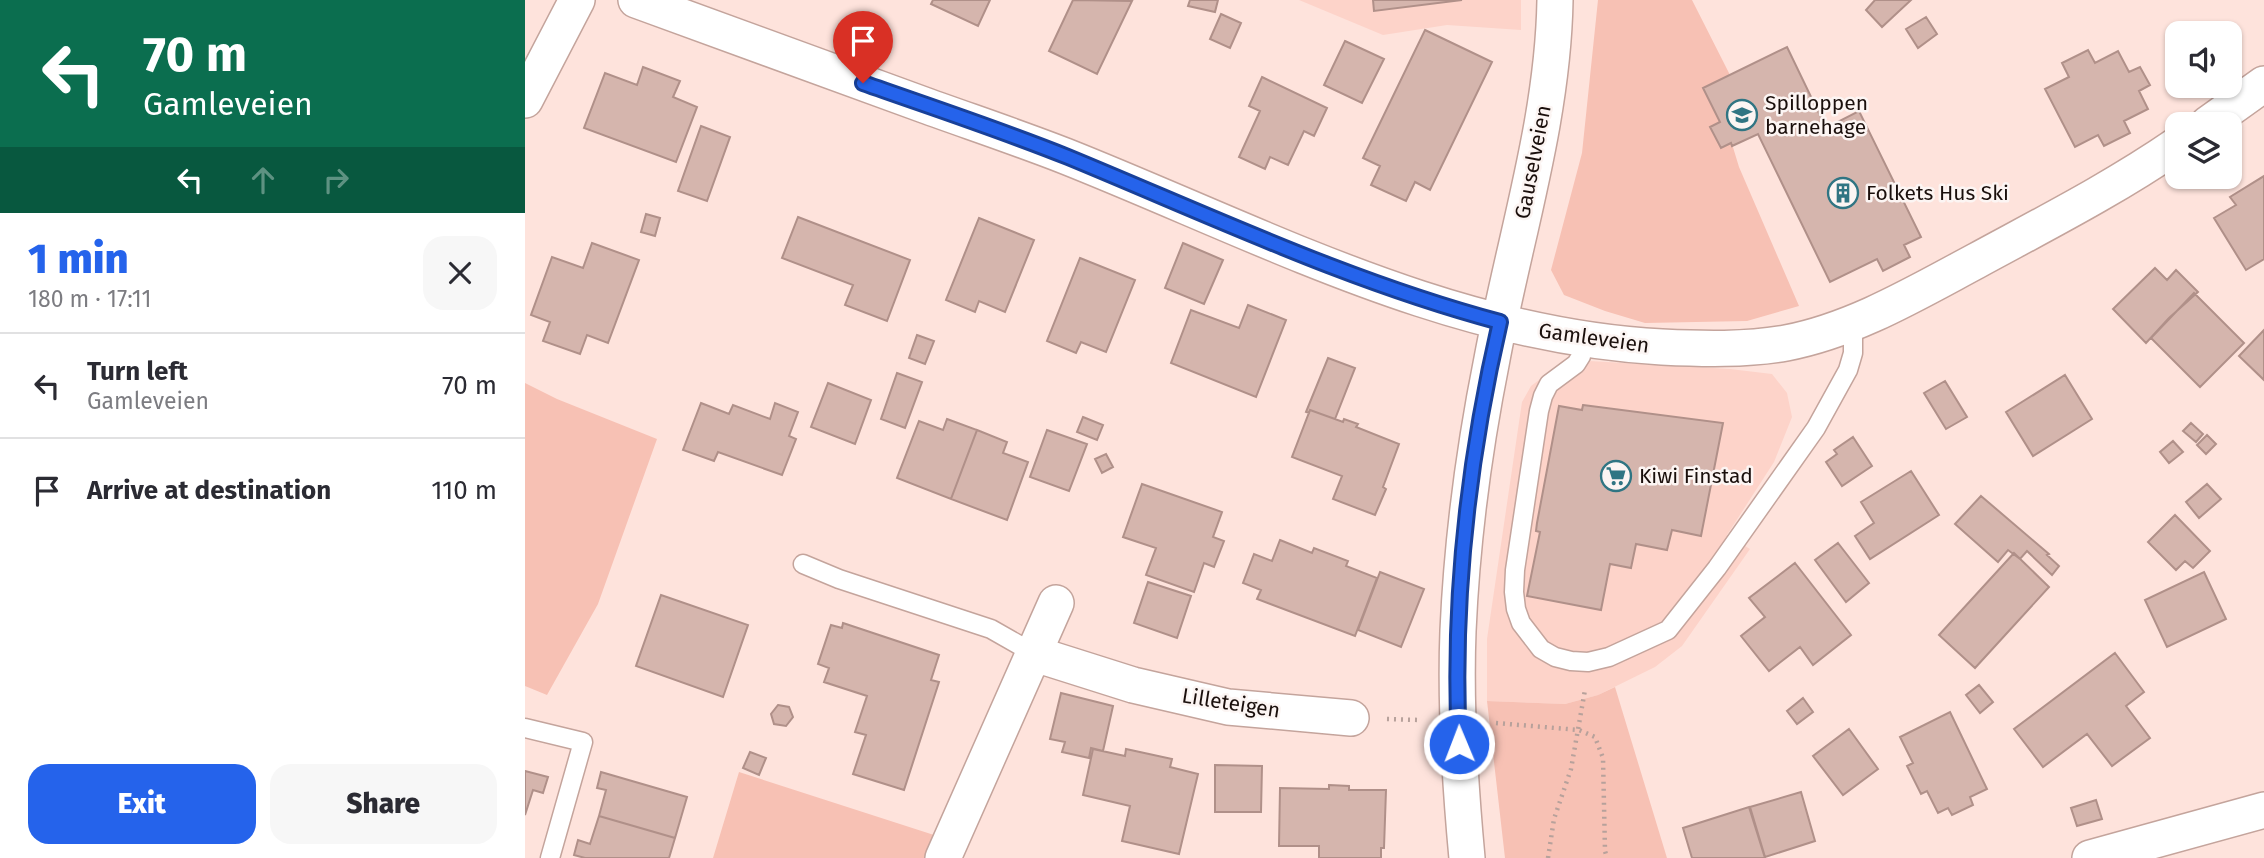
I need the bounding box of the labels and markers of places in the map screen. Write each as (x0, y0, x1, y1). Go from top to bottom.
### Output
pin (833, 11, 893, 83)
place label: Spilloppen barnehage (1765, 90, 1868, 140)
school or university icon: Spilloppen barnehage (1725, 98, 1759, 132)
building icon: Folkets Hus Ski (1826, 176, 1860, 210)
place label: Folkets Hus Ski (1866, 180, 2009, 206)
supermarket icon: Kiwi Finstad (1599, 459, 1633, 493)
place label: Kiwi Finstad (1639, 463, 1753, 489)

